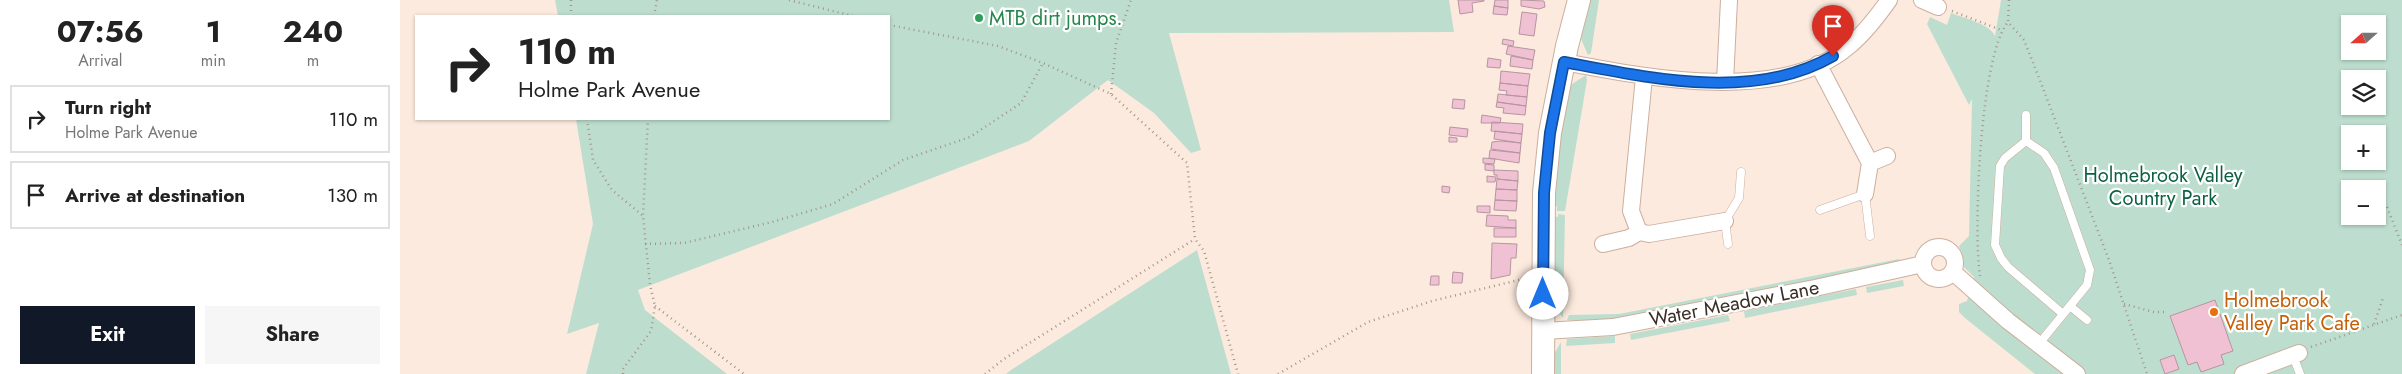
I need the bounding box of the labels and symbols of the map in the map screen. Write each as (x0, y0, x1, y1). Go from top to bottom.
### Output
place label: MTB dirt jumps. (989, 4, 1122, 33)
pin (1812, 5, 1854, 56)
marker: MTB dirt jumps. (973, 12, 985, 24)
north arrow (2341, 15, 2386, 60)
park label: Holmebrook Valley Country Park (2083, 161, 2243, 213)
position arrow (1516, 267, 1568, 319)
street label: Water Meadow Lane (1647, 273, 1822, 334)
place label: Holmebrook Valley Park Cafe (2224, 286, 2360, 338)
marker: Holmebrook Valley Park Cafe (2208, 306, 2220, 318)

